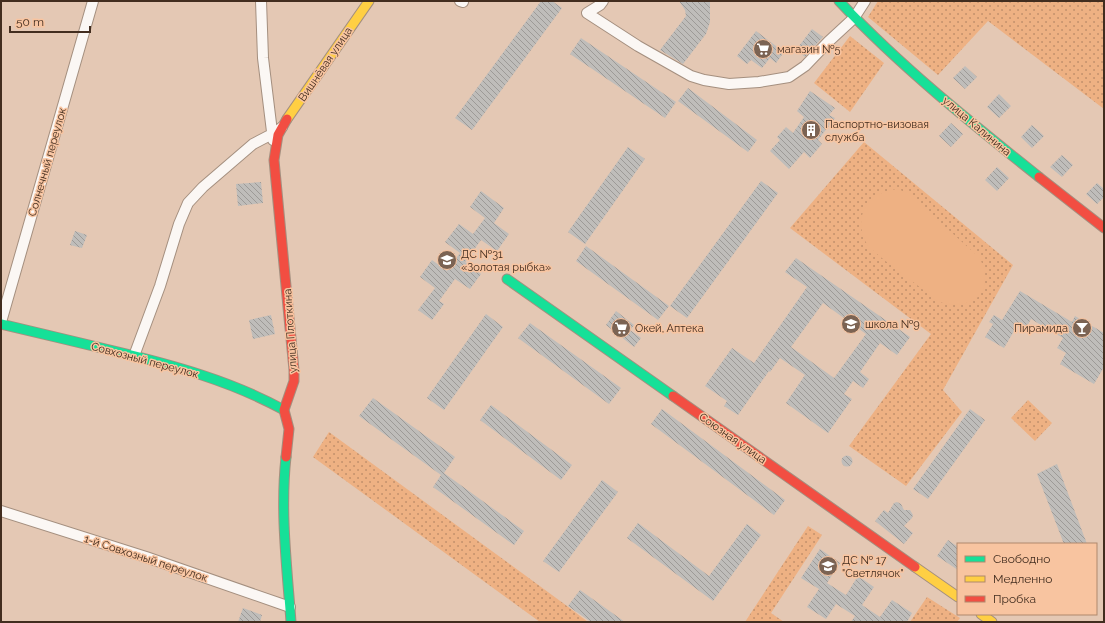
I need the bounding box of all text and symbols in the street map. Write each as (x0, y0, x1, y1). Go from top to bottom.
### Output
scale bar (10, 8, 90, 34)
text: 50 m (16, 15, 44, 29)
street label: Вишнёвая улица (296, 25, 355, 104)
supermarket icon: магазин №5 (752, 38, 774, 60)
place label: магазин №5 (777, 43, 841, 56)
street label: улица Калинина (940, 94, 1013, 159)
street label: Солнечный переулок (26, 106, 69, 218)
place label: Паспортно-визовая служба (825, 118, 929, 144)
building icon: Паспортно-визовая служба (800, 119, 822, 141)
place label: ДС №31 «Золотая рыбка» (461, 248, 551, 274)
school or university icon: ДС №31 «Золотая рыбка» (436, 249, 458, 271)
street label: улица Плоткина (281, 288, 300, 374)
school or university icon: школа №9 (840, 313, 862, 335)
supermarket icon: Окей, Аптека (610, 317, 632, 339)
bar icon: Пирамида (1071, 317, 1093, 339)
place label: школа №9 (865, 318, 920, 331)
place label: Окей, Аптека (635, 322, 704, 335)
place label: Пирамида (1014, 322, 1068, 335)
street label: Совхозный переулок (90, 340, 200, 381)
street label: Союзная улица (696, 410, 769, 467)
street label: 1-й Совхозный переулок (82, 532, 210, 585)
legend (957, 543, 1097, 615)
text: Свободно (993, 552, 1050, 566)
place label: ДС № 17 "Светлячок" (842, 554, 903, 580)
school or university icon: ДС № 17 "Светлячок" (817, 555, 839, 577)
text: Медленно (993, 572, 1052, 586)
text: Пробка (993, 592, 1036, 606)

